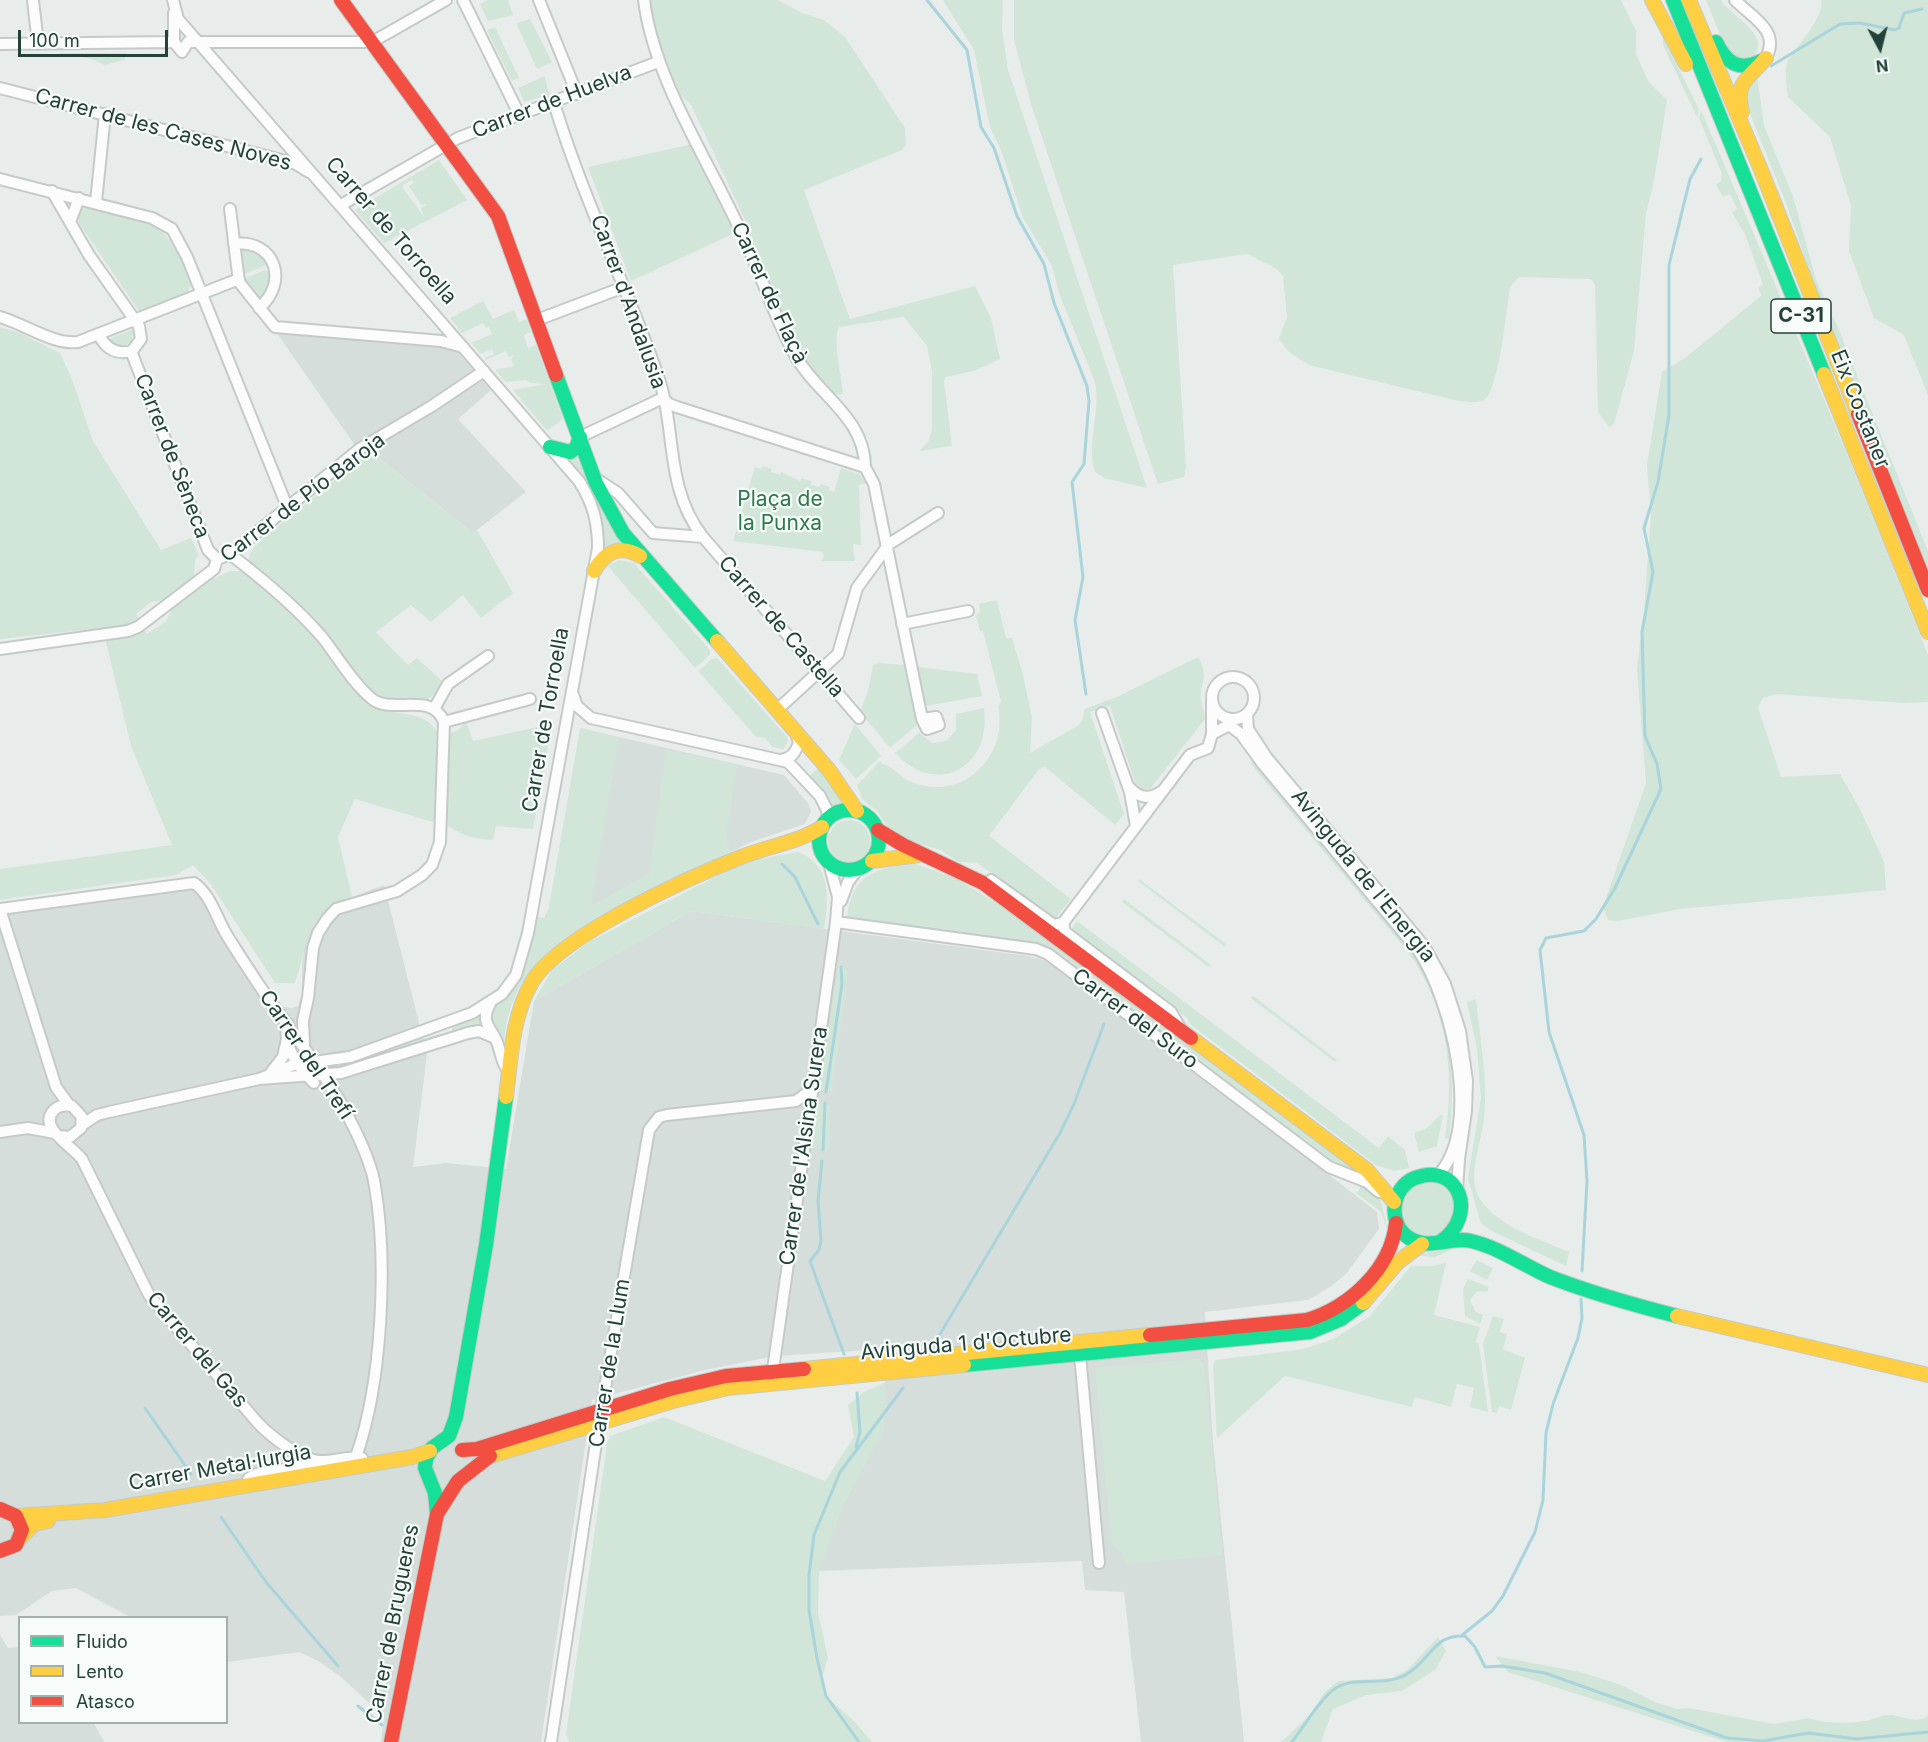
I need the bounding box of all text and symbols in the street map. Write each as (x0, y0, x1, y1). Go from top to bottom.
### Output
scale bar (21, 18, 171, 56)
north arrow (1850, 18, 1910, 78)
text: 100 m (29, 30, 80, 51)
text: N (1875, 55, 1889, 77)
street label: Carrer de Huelva (469, 60, 635, 144)
street label: Carrer de les Cases Noves (32, 84, 294, 176)
street label: Carrer de Torroella (320, 152, 462, 310)
street label: Carrer d'Andalusia (585, 211, 671, 393)
street label: Carrer de Flaçà (725, 218, 813, 368)
road number: C-31 (1771, 299, 1831, 333)
street label: Eix Costaner (1825, 346, 1895, 472)
street label: Carrer de Sèneca (129, 370, 215, 542)
street label: Carrer de Pío Baroja (216, 428, 390, 568)
park label: Plaça de la Punxa (737, 487, 823, 537)
street label: Carrer de Castella (713, 551, 849, 703)
street label: Carrer de Torroella (517, 626, 575, 814)
street label: Avinguda de l'Energia (1285, 784, 1441, 968)
street label: Carrer del Suro (1067, 963, 1203, 1075)
street label: Carrer del Trefí (254, 986, 358, 1124)
street label: Carrer de l'Alsina Surera (775, 1025, 833, 1267)
street label: Carrer de la Llum (584, 1277, 636, 1449)
street label: Carrer del Gas (141, 1287, 253, 1413)
street label: Avinguda 1 d'Octubre (859, 1322, 1073, 1366)
street label: Carrer Metal·lurgia (127, 1440, 313, 1496)
street label: Carrer de Brugueres (361, 1522, 425, 1726)
legend (18, 1616, 228, 1724)
text: Fluido (76, 1631, 128, 1652)
text: Lento (76, 1661, 124, 1682)
text: Atasco (76, 1691, 135, 1712)

